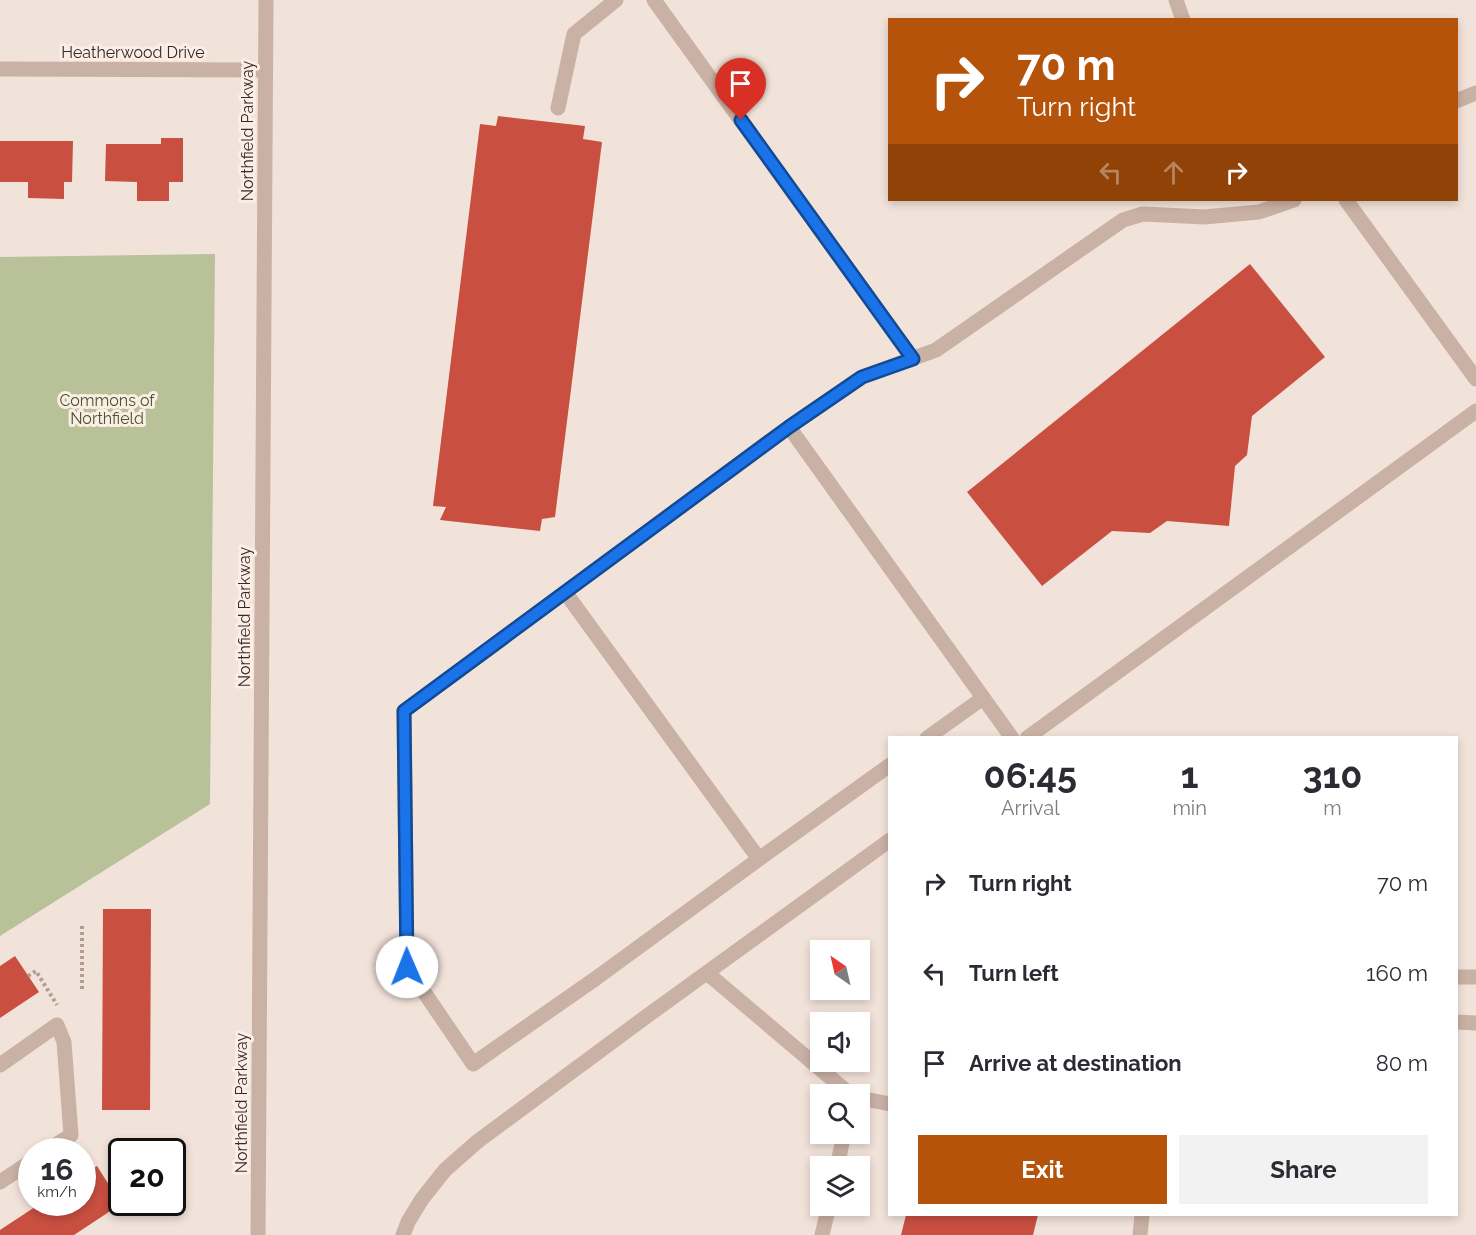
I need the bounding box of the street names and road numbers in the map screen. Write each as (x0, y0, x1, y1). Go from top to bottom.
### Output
street label: Heatherwood Drive (61, 43, 205, 62)
street label: Northfield Parkway (238, 60, 257, 201)
street label: Northfield Parkway (235, 546, 254, 687)
street label: Northfield Parkway (232, 1032, 251, 1173)

